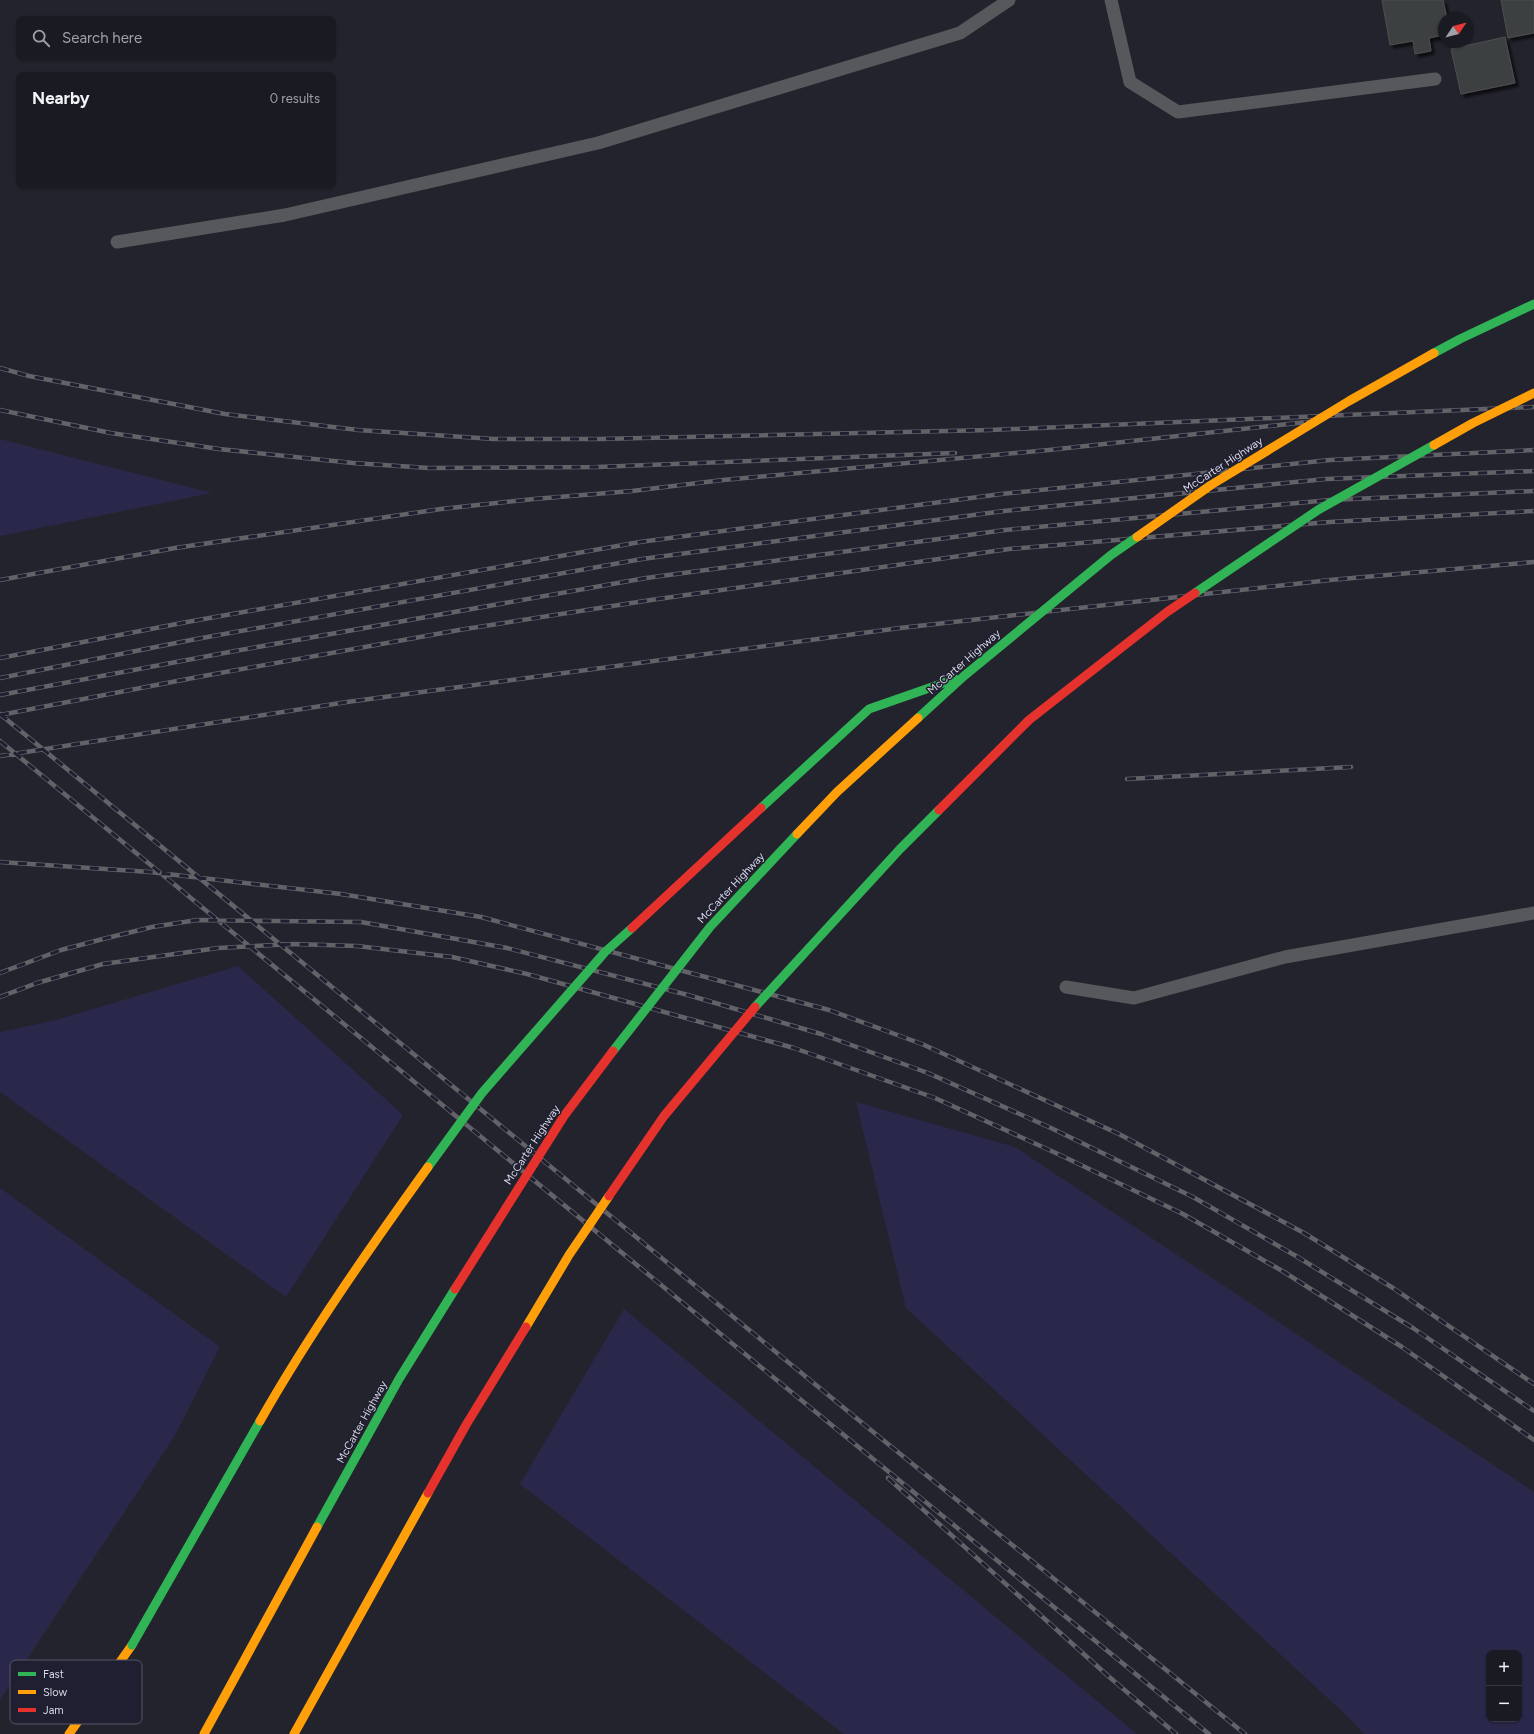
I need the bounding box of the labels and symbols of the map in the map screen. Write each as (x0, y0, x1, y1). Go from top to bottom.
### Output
north arrow (1438, 12, 1474, 48)
street label: McCarter Highway (1181, 434, 1265, 496)
street label: McCarter Highway (925, 627, 1003, 697)
street label: McCarter Highway (695, 850, 767, 926)
street label: McCarter Highway (501, 1103, 563, 1187)
street label: McCarter Highway (334, 1378, 390, 1465)
legend (10, 1660, 142, 1724)
text: Fast (43, 1668, 64, 1681)
text: Slow (43, 1686, 67, 1699)
text: Jam (43, 1704, 64, 1717)

